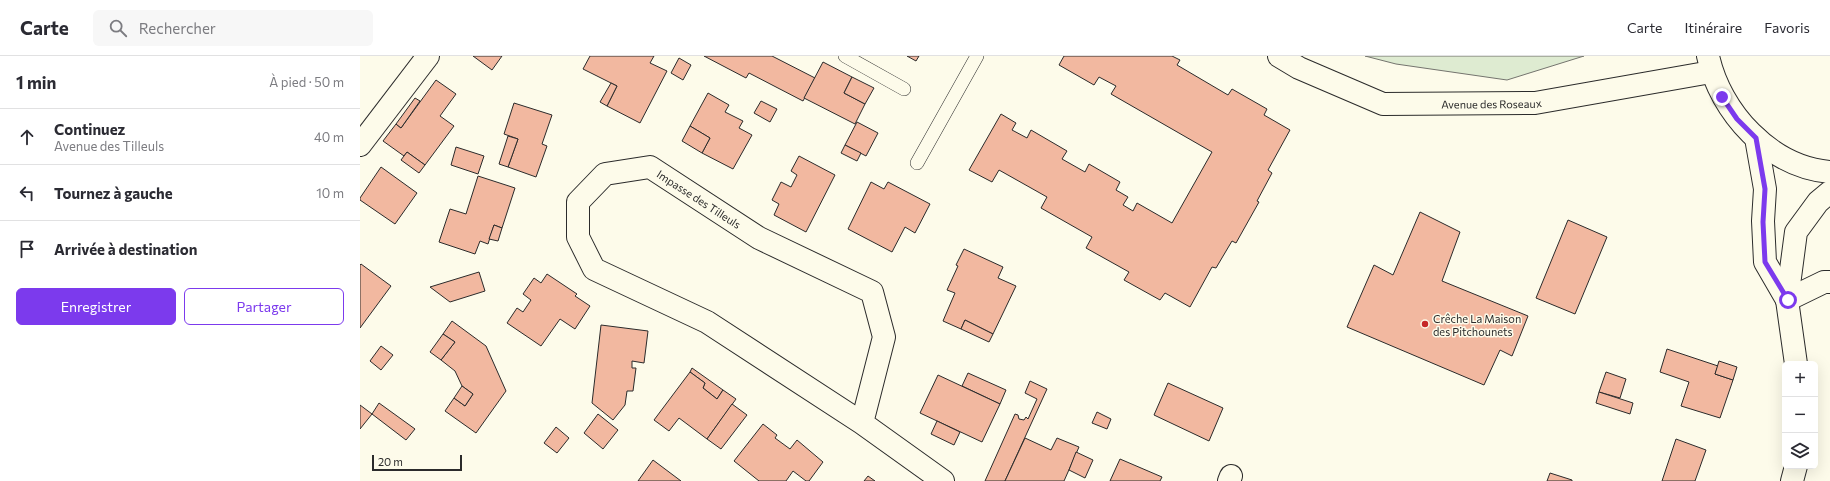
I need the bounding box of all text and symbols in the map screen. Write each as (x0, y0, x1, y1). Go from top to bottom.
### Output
search box (93, 10, 373, 46)
text: Carte (20, 16, 69, 39)
icon: search (107, 17, 129, 39)
text: Rechercher (139, 19, 216, 37)
text: Carte (1627, 19, 1662, 36)
text: Itinéraire (1684, 19, 1742, 36)
text: Favoris (1764, 19, 1810, 36)
text: 1 min (16, 72, 56, 93)
text: À pied · 50 m (269, 74, 344, 90)
route end (1713, 88, 1731, 106)
street label: Avenue des Roseaux (1441, 95, 1543, 110)
text: Continuez (54, 120, 125, 138)
icon: ahead (16, 126, 38, 148)
text: 40 m (314, 129, 344, 145)
text: Avenue des Tilleuls (54, 138, 164, 154)
street label: Impasse des Tilleuls (655, 167, 743, 231)
icon: left (16, 182, 38, 204)
text: Tournez à gauche (54, 184, 173, 202)
text: 10 m (316, 185, 344, 201)
icon: arrive (16, 238, 38, 260)
text: Arrivée à destination (54, 240, 197, 258)
button: Enregistrer (16, 288, 176, 325)
button: Partager (184, 288, 344, 325)
route start (1779, 291, 1797, 309)
place label: Crêche La Maison des Pitchounets (1433, 312, 1521, 338)
marker: Crêche La Maison des Pitchounets (1420, 319, 1430, 329)
map controls (1782, 361, 1818, 469)
button: + (1782, 361, 1818, 397)
button: − (1782, 397, 1818, 433)
button: layers (1782, 433, 1818, 469)
scale bar (372, 453, 462, 472)
text: 20 m (378, 455, 403, 468)

